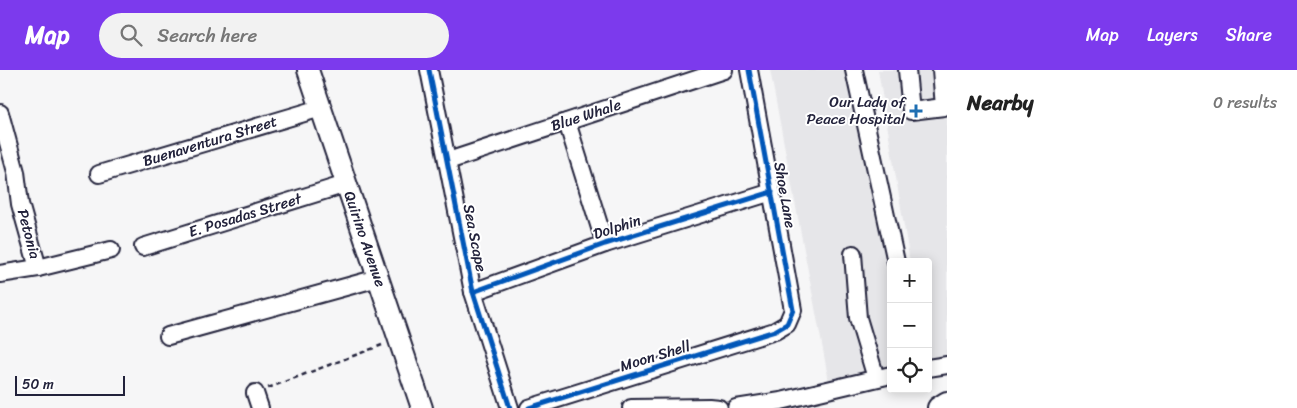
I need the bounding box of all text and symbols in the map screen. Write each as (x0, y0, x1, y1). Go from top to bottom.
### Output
search box (99, 13, 449, 58)
text: Map (25, 14, 69, 56)
text: Search here (157, 19, 257, 52)
text: Map (1086, 19, 1119, 51)
text: Layers (1147, 19, 1198, 51)
text: Share (1226, 19, 1272, 51)
icon: search (117, 21, 145, 49)
text: Nearby (967, 84, 1033, 122)
text: 0 results (1213, 88, 1277, 117)
place label: Our Lady of Peace Hospital (806, 89, 907, 132)
street label: Blue Whale (547, 91, 625, 139)
marker: Our Lady of Peace Hospital (909, 104, 923, 118)
street label: Buenaventura Street (140, 108, 281, 174)
street label: Shoe Lane (766, 160, 804, 230)
street label: E. Posadas Street (185, 185, 306, 245)
street label: Quirino Avenue (336, 187, 394, 291)
street label: Sea Scape (456, 202, 494, 274)
street label: Petonia (10, 206, 48, 262)
street label: Dolphin (590, 207, 644, 247)
map controls (887, 258, 932, 393)
button: + (887, 258, 932, 303)
button: − (887, 303, 932, 348)
street label: Moon Shell (617, 333, 694, 379)
button: locate (887, 348, 932, 393)
text: 50 m (22, 372, 54, 397)
scale bar (15, 373, 125, 396)

